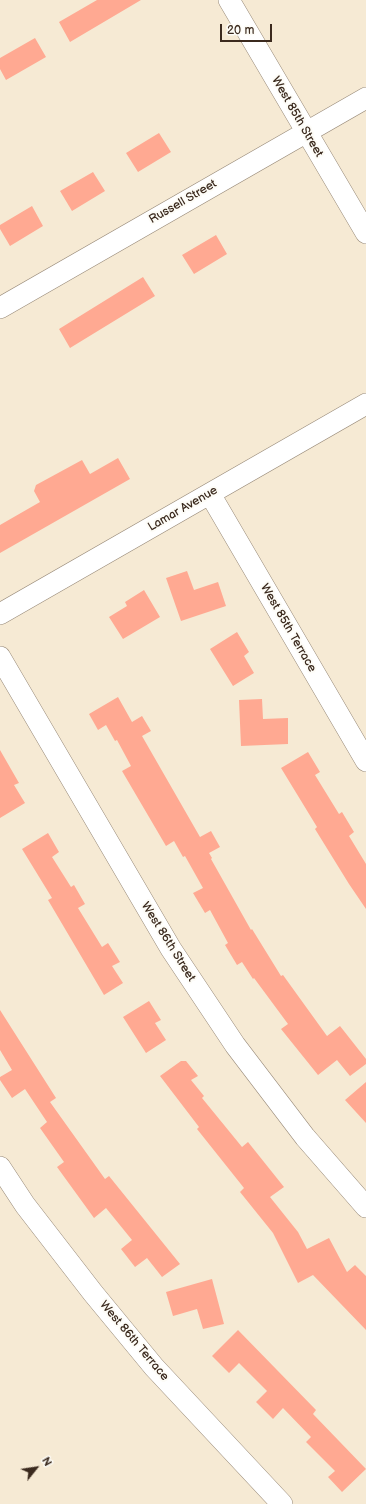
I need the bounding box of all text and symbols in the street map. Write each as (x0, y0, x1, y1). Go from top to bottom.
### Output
scale bar (222, 16, 274, 42)
text: 20 m (227, 23, 254, 38)
street label: West 85th Street (268, 74, 326, 160)
street label: Russell Street (147, 177, 219, 227)
street label: Lamar Avenue (146, 483, 220, 535)
street label: West 85th Terrace (257, 581, 319, 675)
street label: West 86th Street (138, 900, 198, 984)
street label: West 86th Terrace (96, 1298, 172, 1384)
north arrow (16, 1448, 56, 1488)
text: N (39, 1455, 55, 1469)

